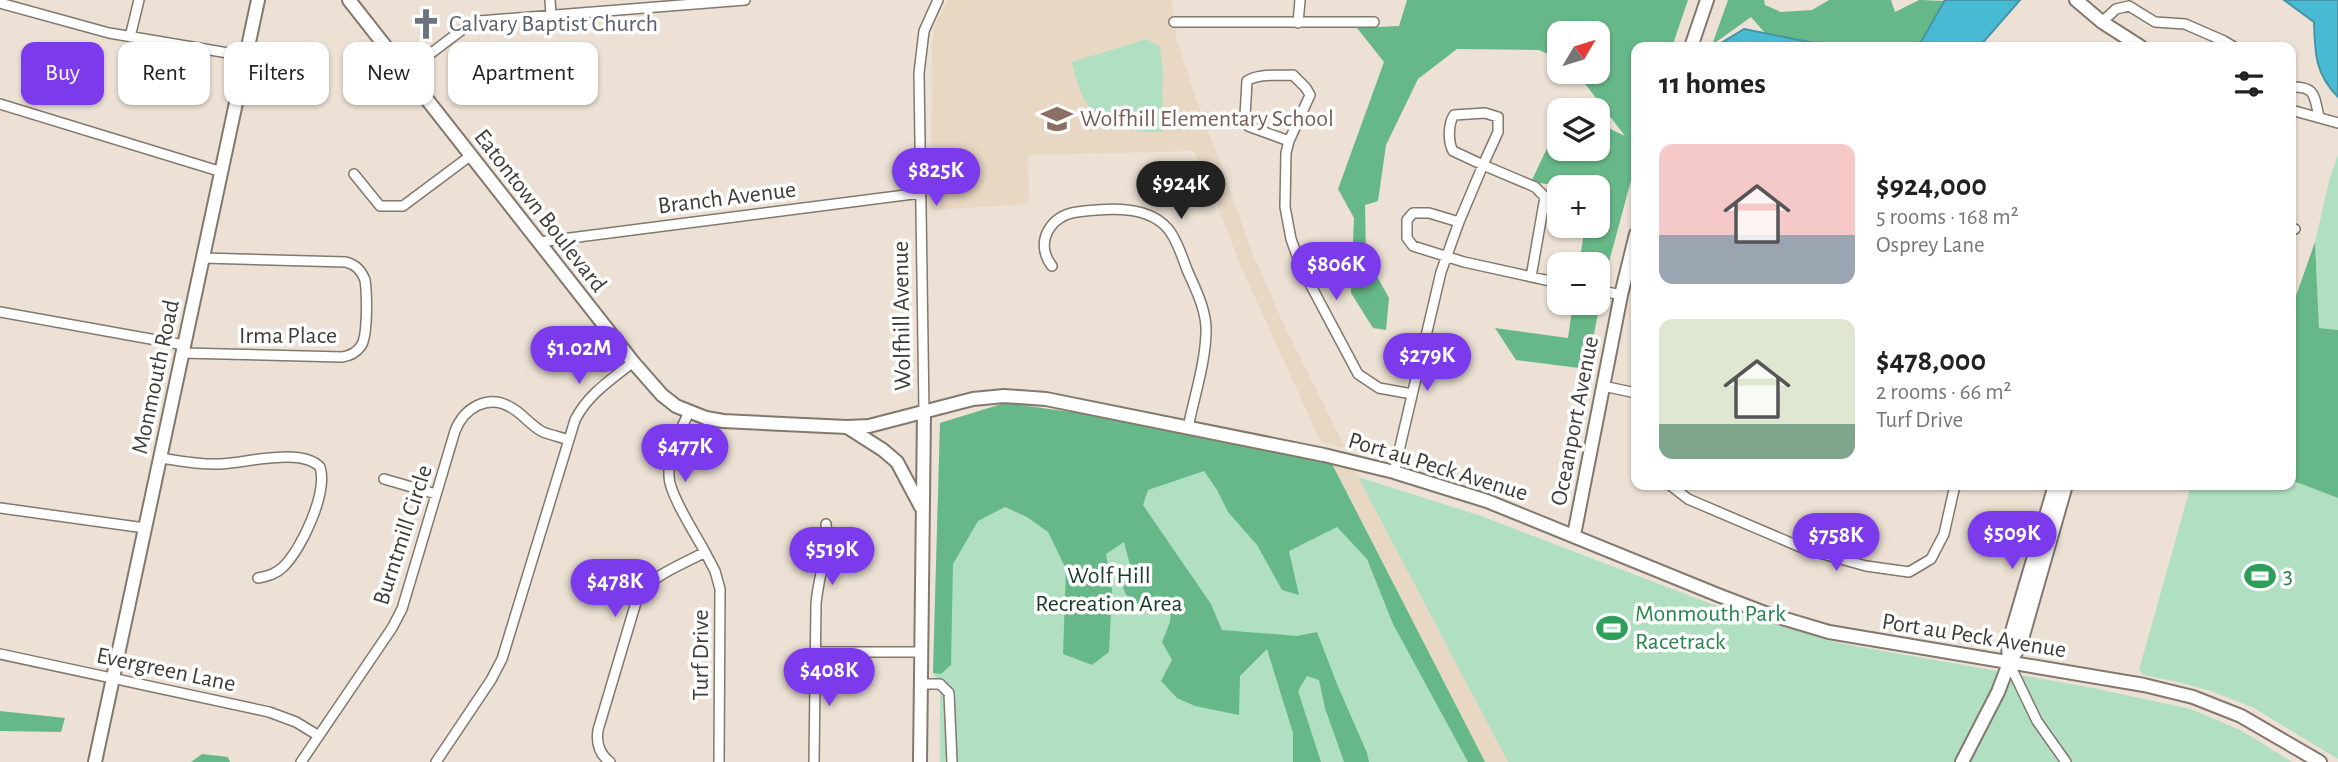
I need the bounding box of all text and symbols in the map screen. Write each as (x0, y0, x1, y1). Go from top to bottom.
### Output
church icon: Calvary Baptist Church (409, 7, 443, 41)
place label: Calvary Baptist Church (449, 12, 658, 36)
north arrow (1547, 21, 1610, 84)
map controls (1547, 21, 1610, 315)
chip: Buy (21, 42, 104, 105)
chip: Rent (118, 42, 210, 105)
chip: Filters (224, 42, 329, 105)
chip: New (343, 42, 434, 105)
chip: Apartment (448, 42, 598, 105)
icon: filters (2230, 65, 2268, 103)
text: 11 homes (1659, 69, 1766, 99)
button: layers (1547, 98, 1610, 161)
school or university icon: Wolfhill Elementary School (1040, 102, 1074, 136)
place label: Wolfhill Elementary School (1080, 107, 1334, 131)
street label: Eatontown Boulevard (469, 125, 611, 297)
pin: $825K (887, 148, 985, 208)
text: $825K (908, 159, 964, 182)
pin: $924K (1132, 162, 1230, 221)
text: $924,000 (1876, 171, 1987, 201)
text: $924K (1152, 172, 1210, 195)
icon: home (1715, 172, 1799, 256)
button: + (1547, 175, 1610, 238)
street label: Branch Avenue (657, 178, 797, 218)
text: 5 rooms · 168 m² (1876, 206, 2019, 229)
text: Osprey Lane (1876, 234, 1985, 257)
street label: Wolfhill Avenue (889, 241, 915, 391)
pin: $806K (1287, 243, 1385, 302)
button: − (1547, 252, 1610, 315)
text: $806K (1307, 253, 1365, 276)
street label: Monmouth Road (128, 298, 184, 456)
street label: Irma Place (239, 324, 337, 348)
pin: $1.02M (522, 326, 636, 386)
pin: $279K (1378, 334, 1476, 393)
street label: Oceanport Avenue (1547, 334, 1603, 508)
text: $1.02M (546, 337, 612, 360)
text: $279K (1399, 344, 1455, 367)
text: $478,000 (1876, 346, 1986, 376)
icon: home (1715, 347, 1799, 431)
text: 2 rooms · 66 m² (1876, 381, 2012, 404)
text: Turf Drive (1876, 409, 1963, 432)
pin: $477K (636, 424, 734, 484)
street label: Port au Peck Avenue (1345, 428, 1531, 506)
text: $477K (657, 435, 713, 458)
street label: Burntmill Circle (369, 462, 437, 608)
pin: $509K (1963, 512, 2061, 571)
pin: $758K (1787, 514, 1885, 573)
text: $509K (1984, 522, 2040, 545)
text: $758K (1809, 524, 1864, 547)
pin: $519K (783, 528, 881, 587)
text: $519K (805, 538, 859, 561)
sports icon: 3 (2243, 559, 2277, 593)
pin: $478K (566, 560, 664, 619)
park label: Wolf Hill Recreation Area (1035, 564, 1183, 616)
place label: 3 (2283, 564, 2293, 588)
text: $478K (587, 570, 643, 593)
place label: Monmouth Park Racetrack (1635, 602, 1786, 654)
street label: Turf Drive (689, 610, 713, 700)
street label: Port au Peck Avenue (1880, 610, 2068, 662)
sports icon: Monmouth Park Racetrack (1595, 611, 1629, 645)
street label: Evergreen Lane (94, 644, 238, 696)
pin: $408K (780, 648, 878, 708)
text: $408K (800, 659, 858, 682)

